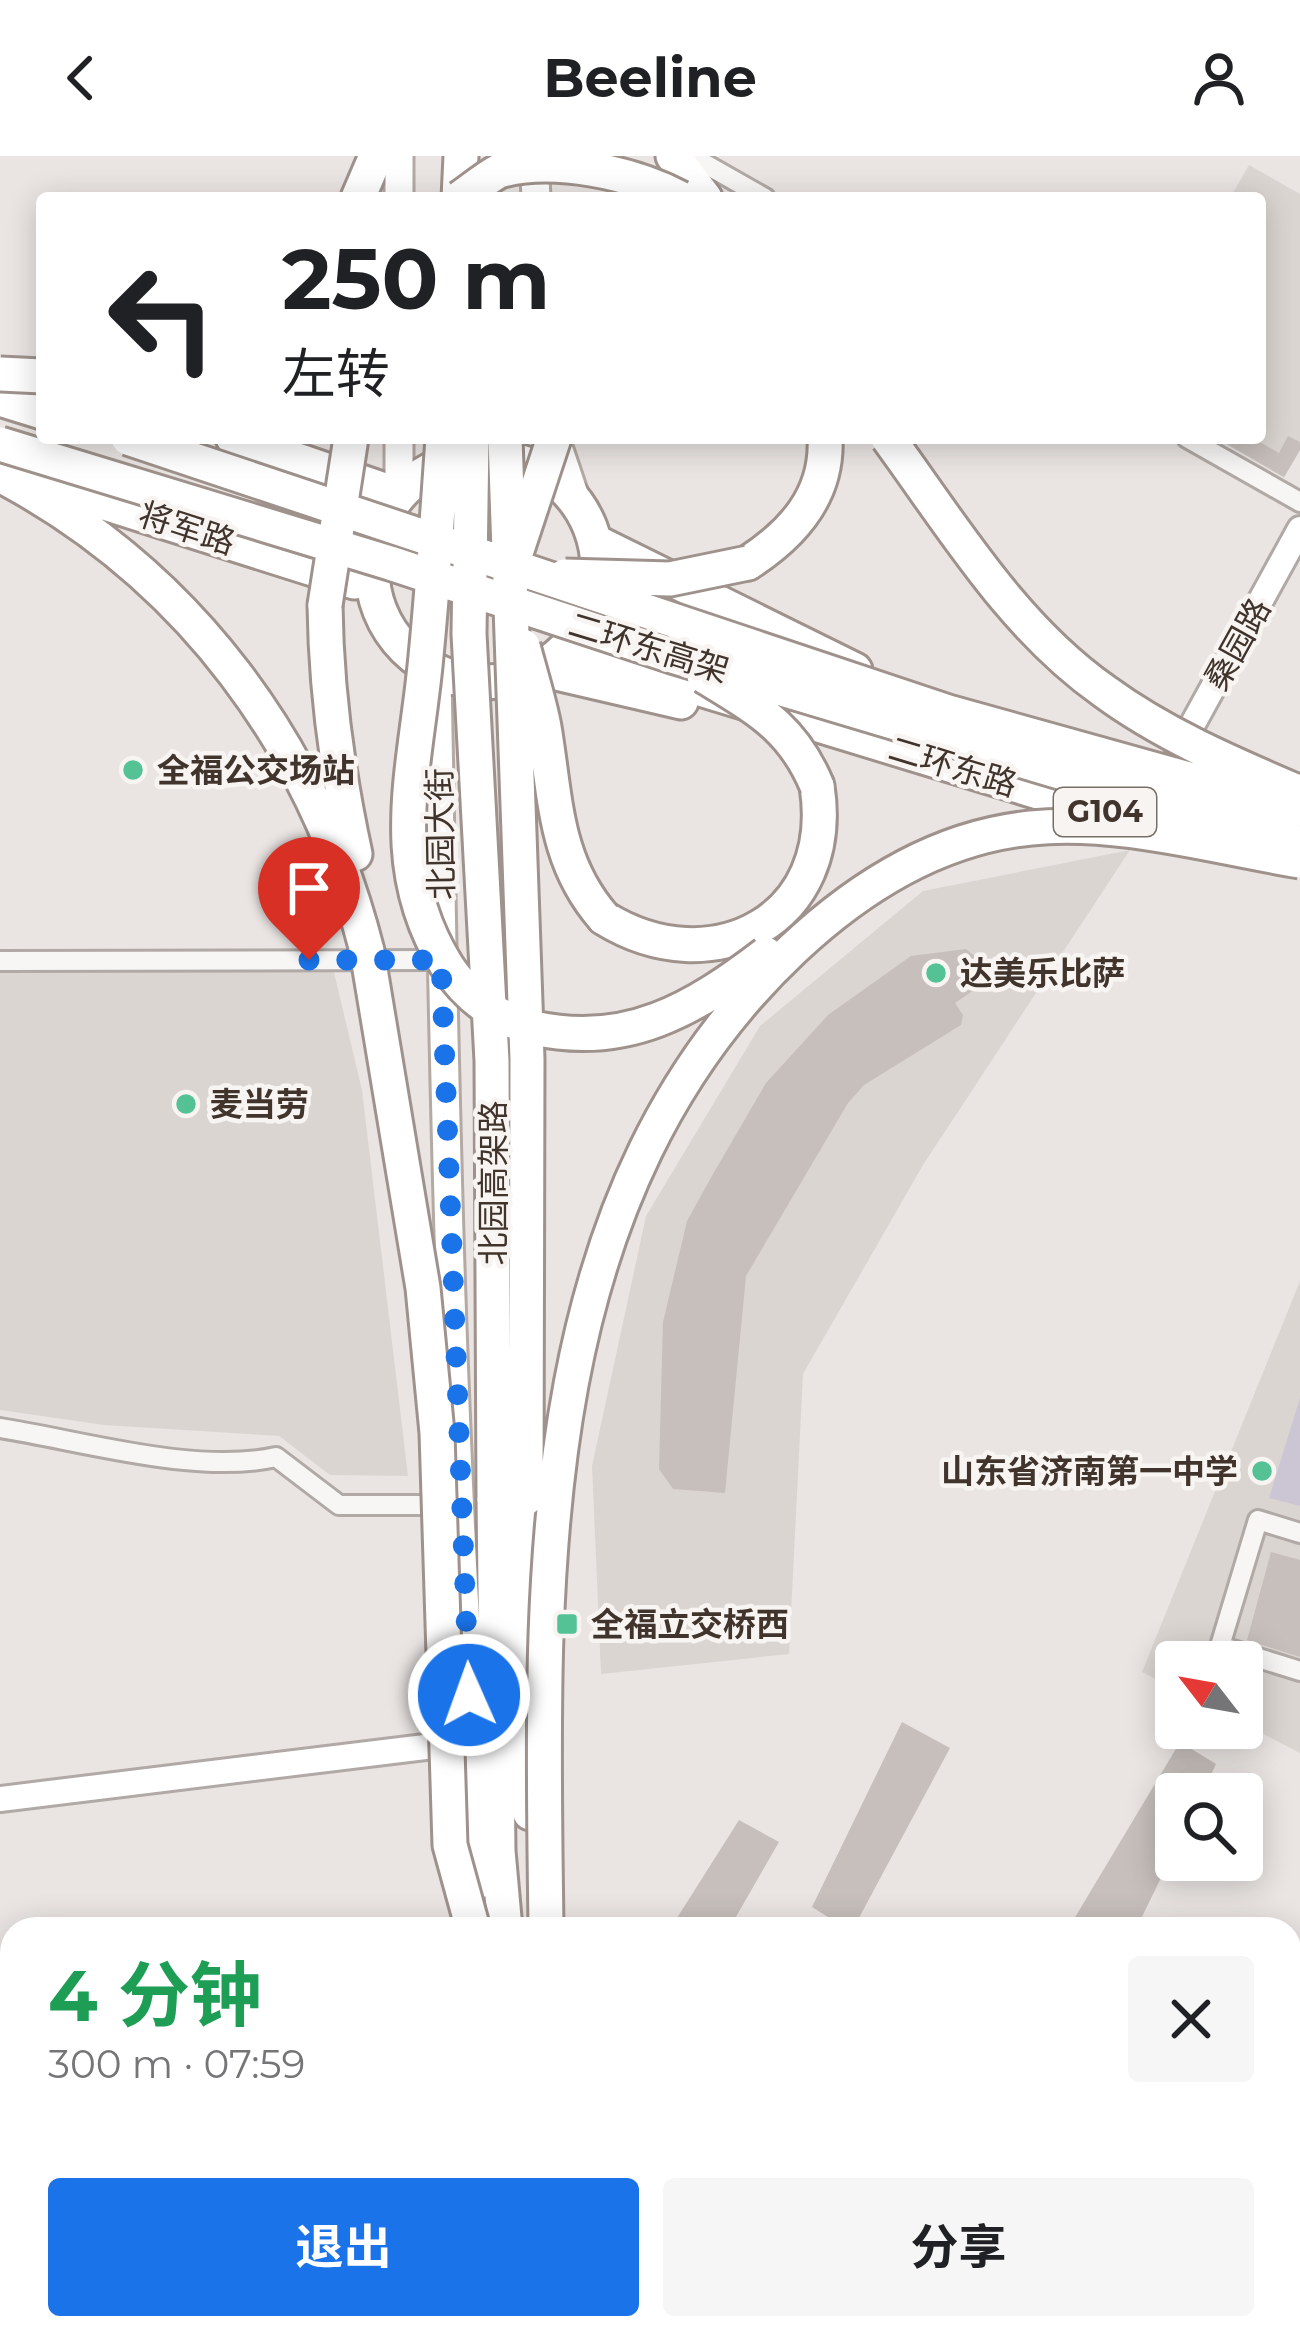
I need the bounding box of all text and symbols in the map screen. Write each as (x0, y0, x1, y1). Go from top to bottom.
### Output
icon: back (48, 45, 114, 111)
text: Beeline (543, 45, 757, 111)
icon: person (1186, 45, 1252, 111)
text: 250 m (282, 228, 550, 330)
icon: left (84, 240, 240, 396)
text: 左转 (282, 341, 390, 407)
street label: 将军路 (134, 494, 240, 562)
street label: 桑园路 (1196, 591, 1278, 697)
street label: 二环东高架 (564, 604, 734, 690)
street label: 二环东路 (884, 728, 1022, 804)
place label: 全福公交场站 (157, 750, 355, 790)
marker: 全福公交场站 (120, 757, 146, 783)
street label: 北园大街 (419, 768, 461, 900)
road number: G104 (1054, 788, 1156, 836)
pin (258, 837, 360, 960)
icon: arrive (276, 855, 342, 921)
place label: 达美乐比萨 (960, 953, 1125, 993)
marker: 达美乐比萨 (923, 960, 949, 986)
place label: 麦当劳 (210, 1084, 309, 1124)
marker: 麦当劳 (173, 1091, 199, 1117)
street label: 北园高架路 (473, 1101, 513, 1266)
place label: 山东省济南第一中学 (941, 1451, 1238, 1491)
marker: 山东省济南第一中学 (1249, 1458, 1275, 1484)
place label: 全福立交桥西 (591, 1604, 789, 1644)
marker: 全福立交桥西 (554, 1611, 580, 1637)
position arrow (406, 1632, 532, 1758)
north arrow (1155, 1641, 1263, 1749)
map controls (1155, 1641, 1263, 1881)
button: search (1155, 1773, 1263, 1881)
text: 4 分钟 (48, 1951, 262, 2039)
button: close (1128, 1956, 1254, 2082)
text: 300 m · 07:59 (48, 2040, 305, 2088)
button: 退出 (48, 2178, 639, 2316)
button: 分享 (663, 2178, 1254, 2316)

